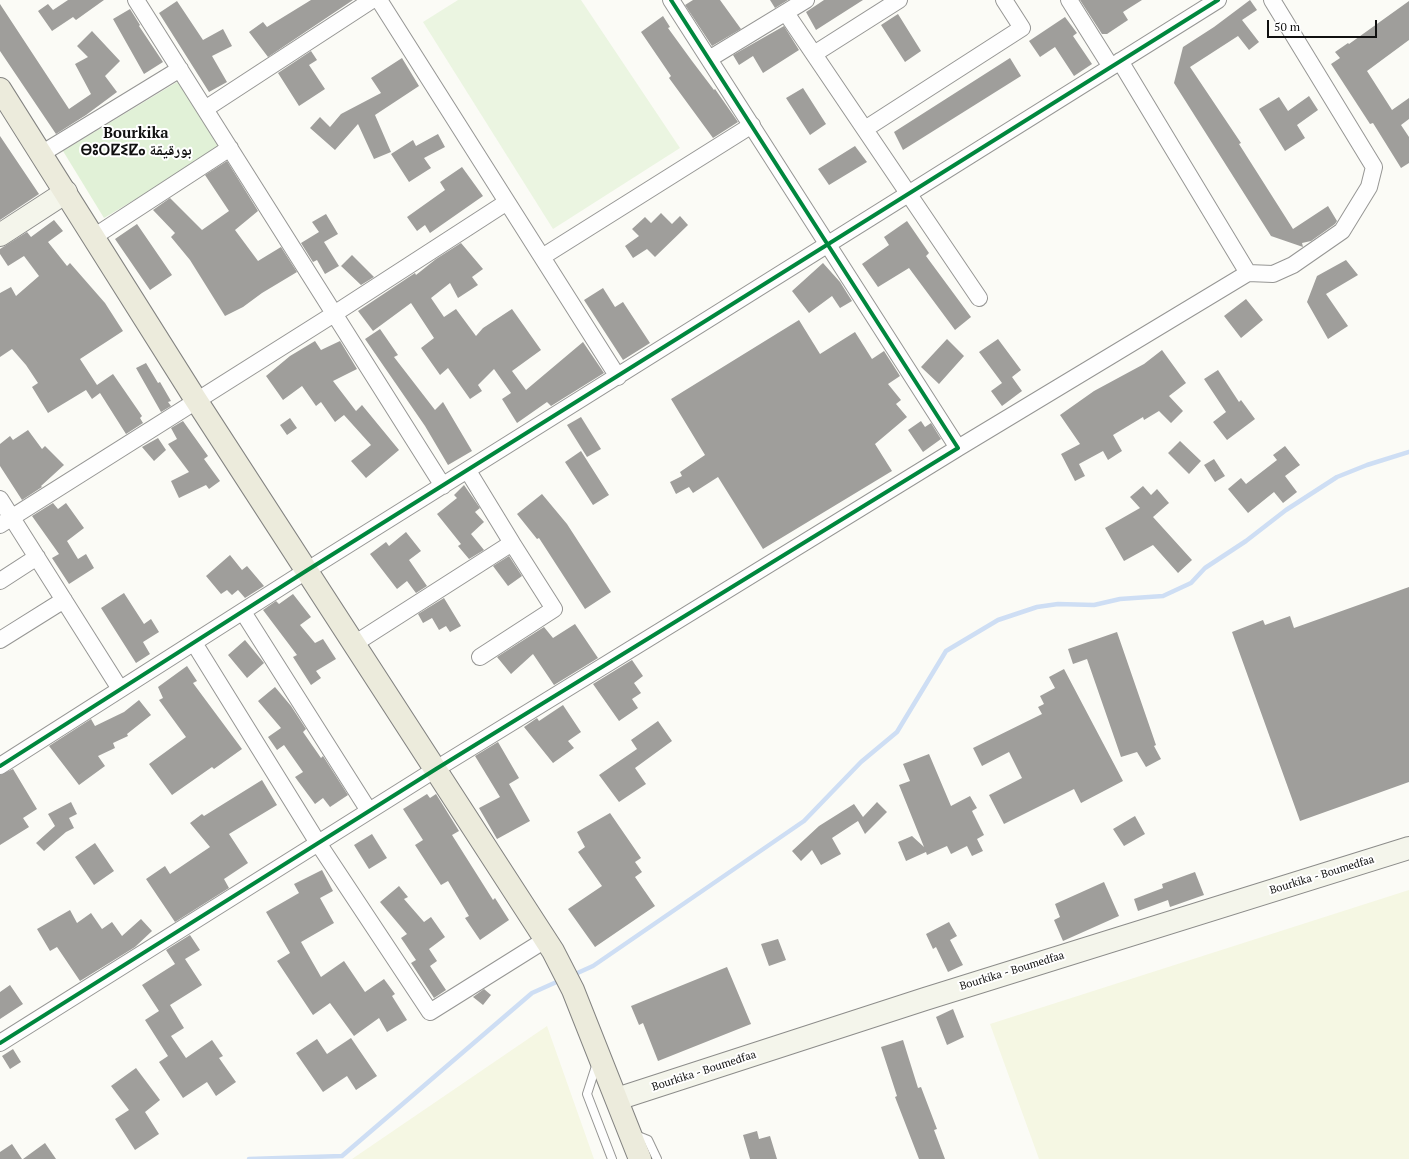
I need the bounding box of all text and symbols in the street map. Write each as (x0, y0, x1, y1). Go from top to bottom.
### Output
scale bar (1269, 12, 1379, 38)
text: 50 m (1274, 19, 1300, 34)
district label: Bourkika ⴱⵓⵔⵇⵉⵇⴰ بورقيقة (80, 125, 192, 160)
street label: Bourkika - Boumedfaa (1268, 853, 1376, 897)
street label: Bourkika - Boumedfaa (958, 949, 1066, 993)
street label: Bourkika - Boumedfaa (650, 1048, 758, 1094)

